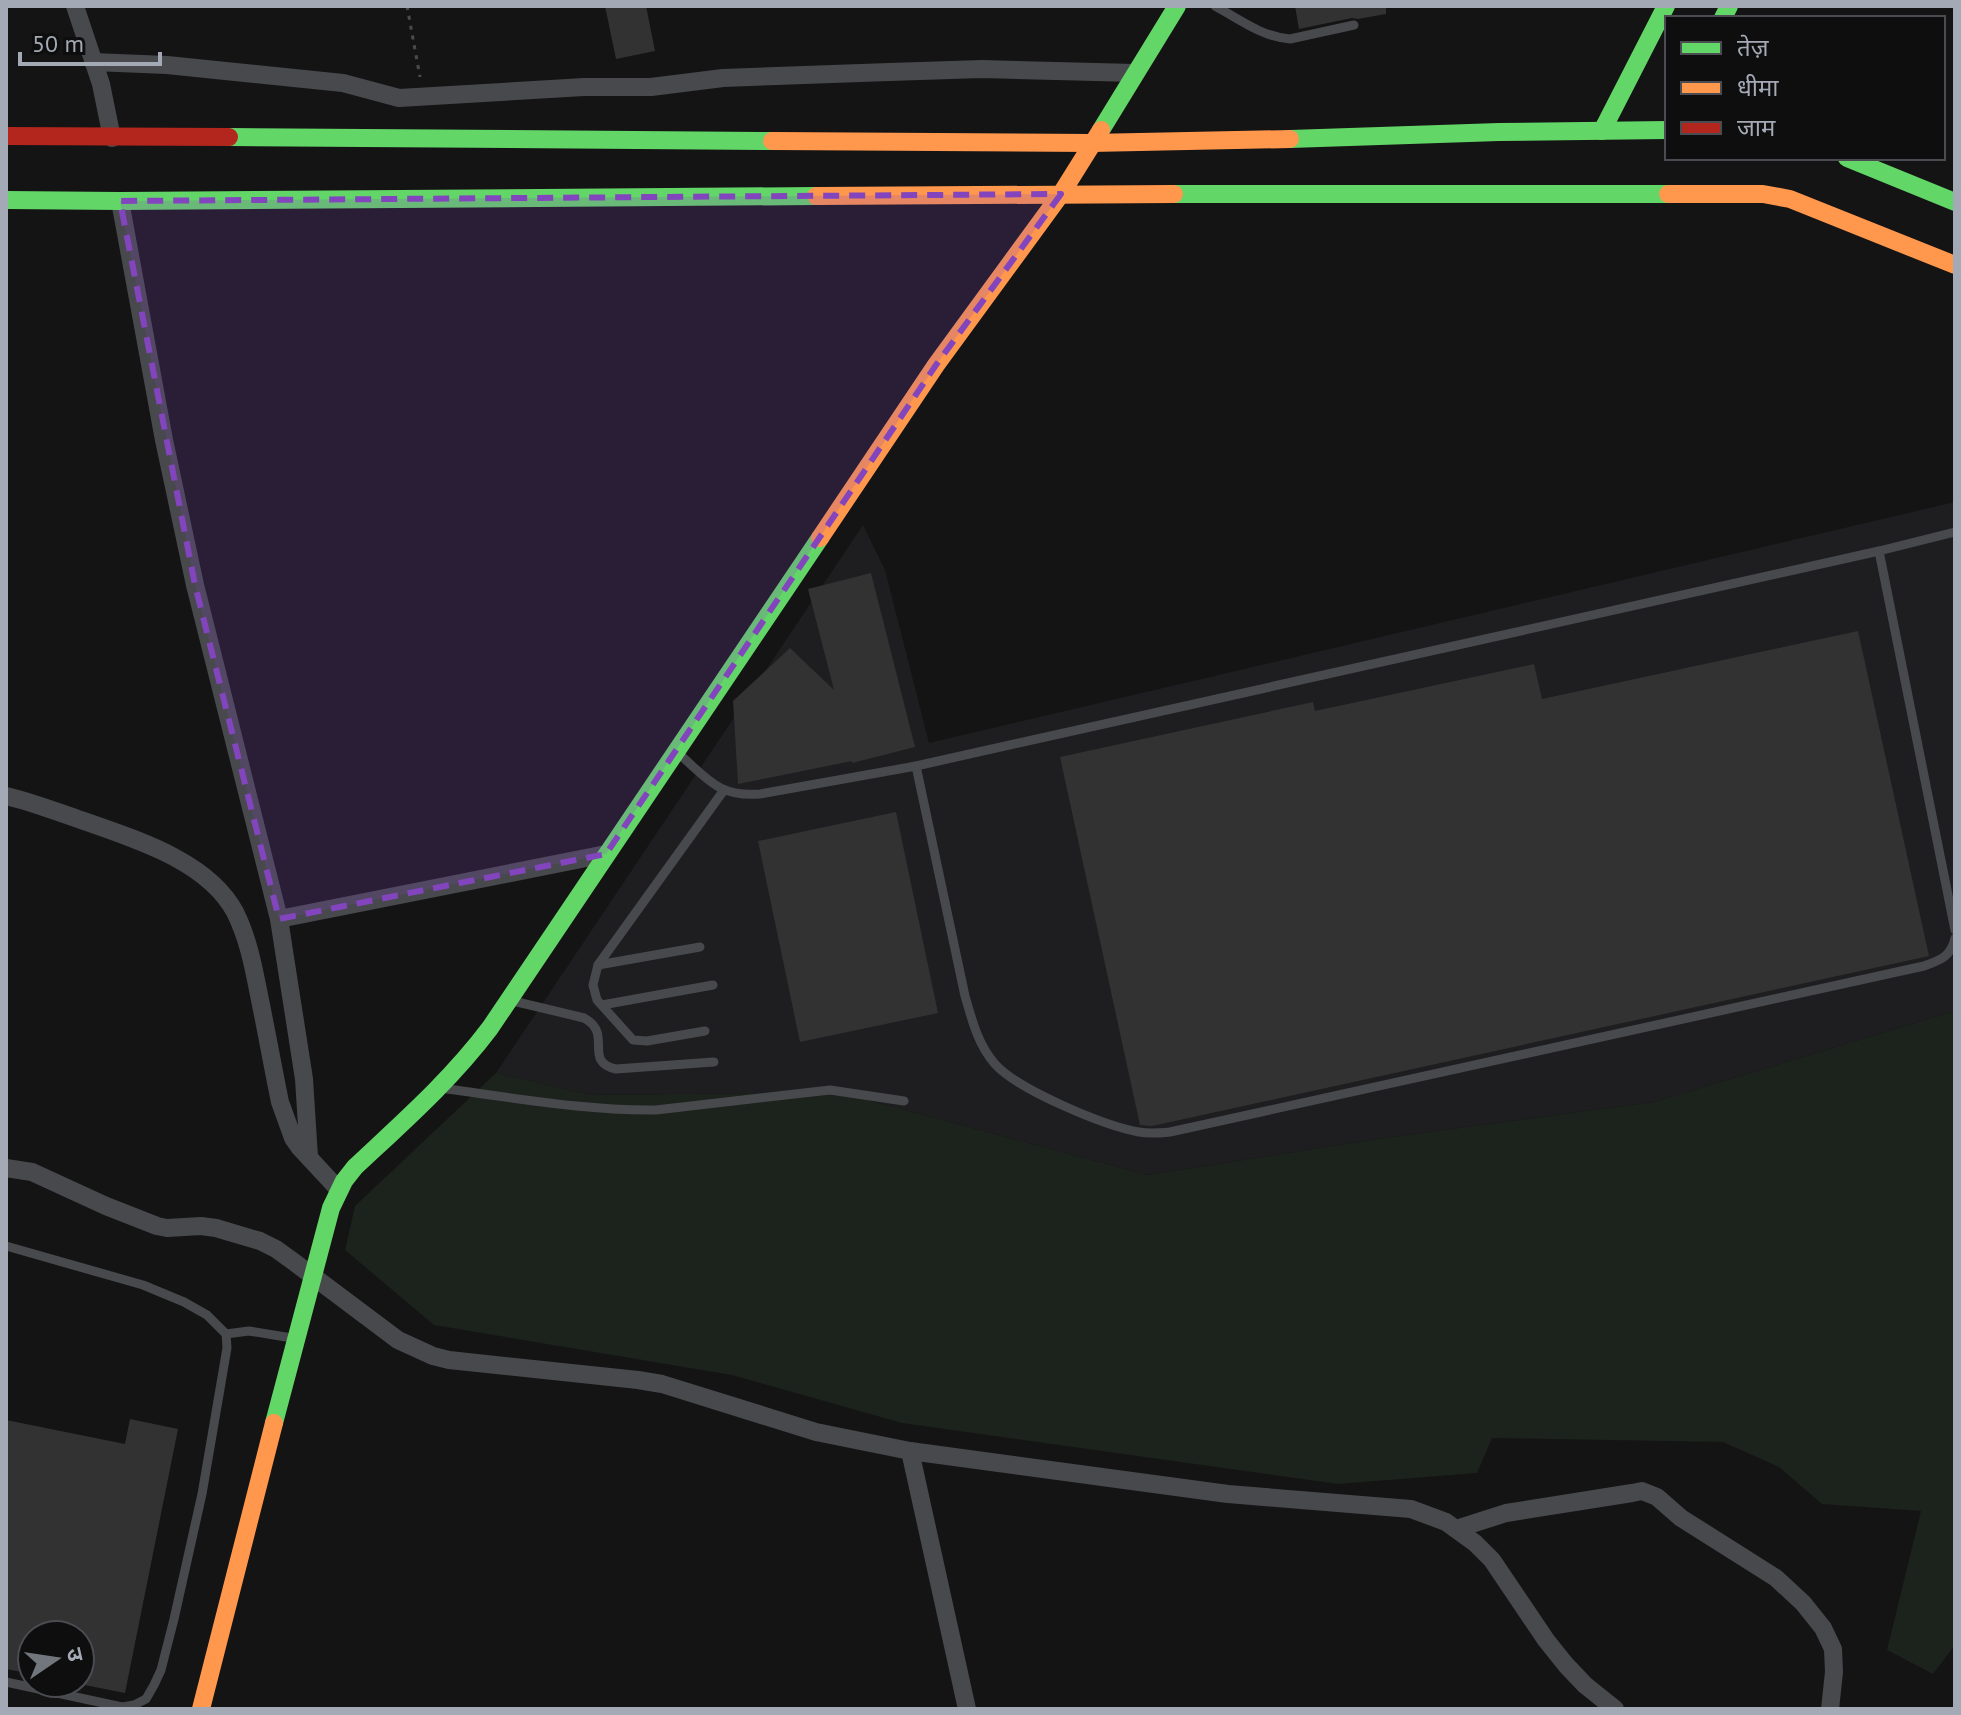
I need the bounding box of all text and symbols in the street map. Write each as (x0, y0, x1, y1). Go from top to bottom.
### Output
scale bar (20, 16, 160, 66)
legend (1665, 16, 1945, 160)
text: 50 m (32, 28, 84, 59)
text: तेज़ (1737, 32, 1770, 63)
text: धीमा (1737, 72, 1779, 103)
text: जाम (1737, 112, 1776, 143)
north arrow (16, 1619, 96, 1699)
text: उ (60, 1645, 91, 1665)

